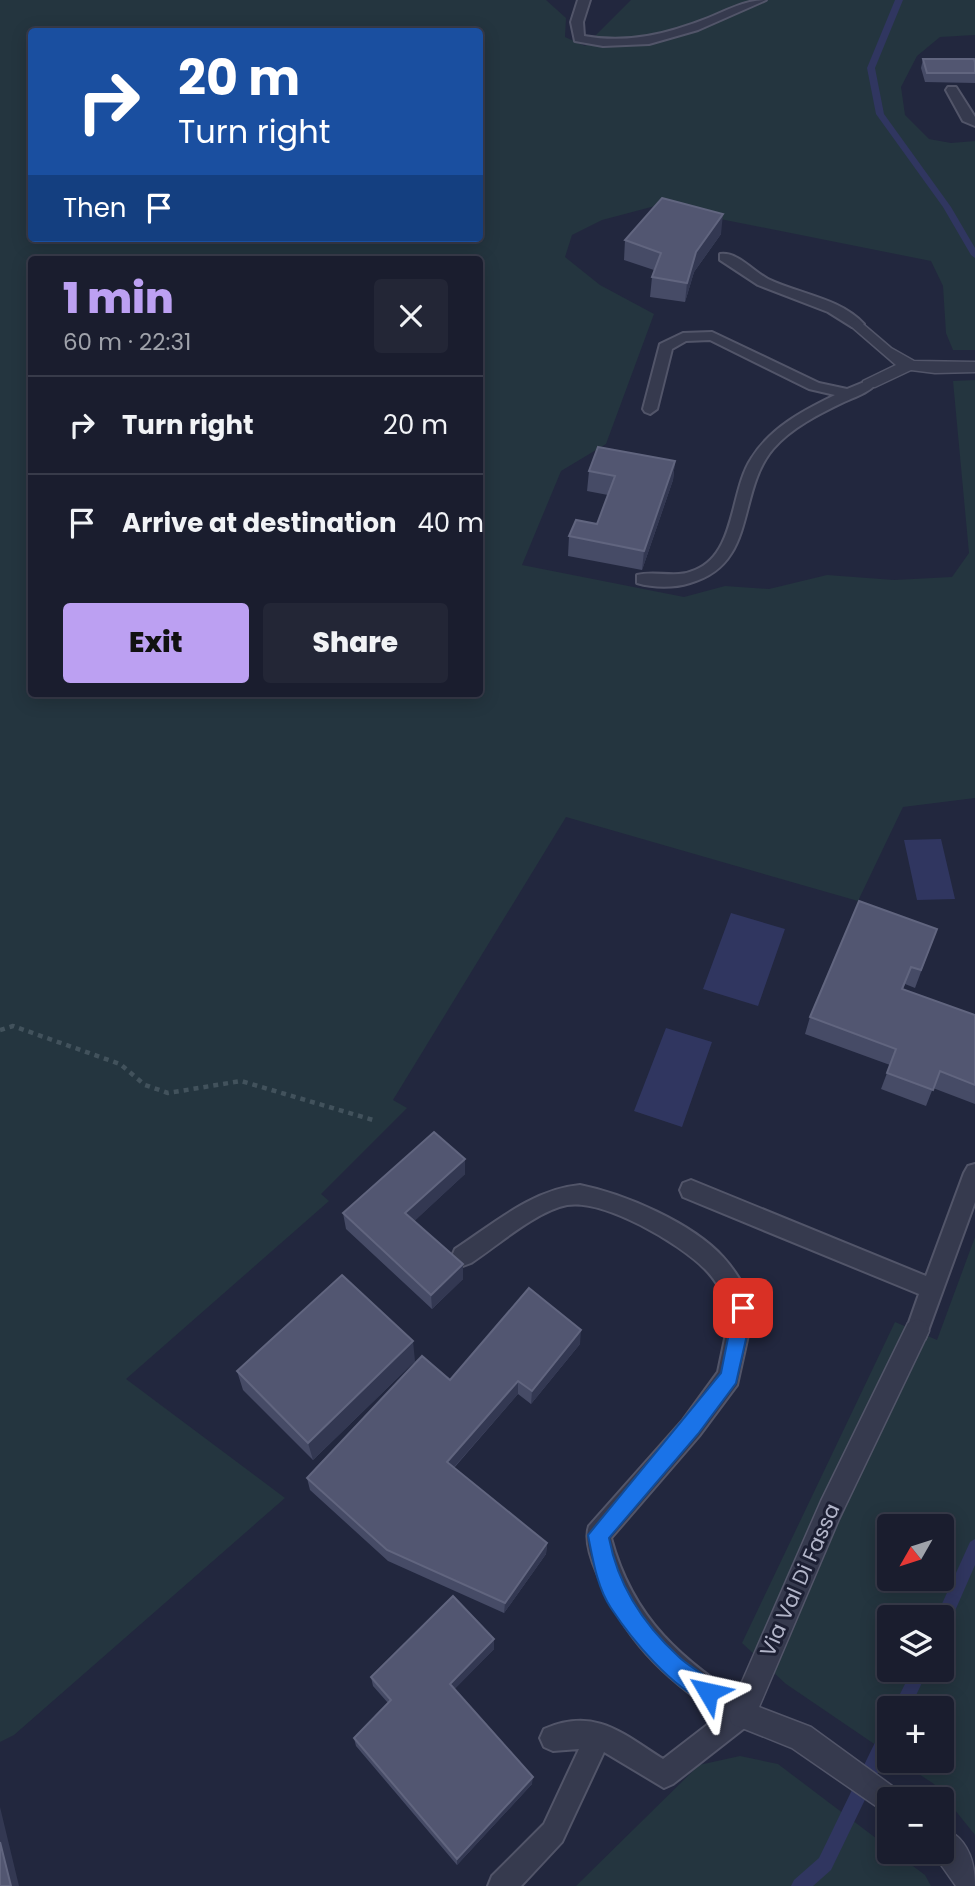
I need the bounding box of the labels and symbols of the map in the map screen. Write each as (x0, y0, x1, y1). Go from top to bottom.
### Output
pin (713, 1278, 773, 1338)
street label: Via Val Di Fassa (753, 1499, 846, 1661)
north arrow (877, 1514, 954, 1591)
position arrow (671, 1655, 745, 1729)

